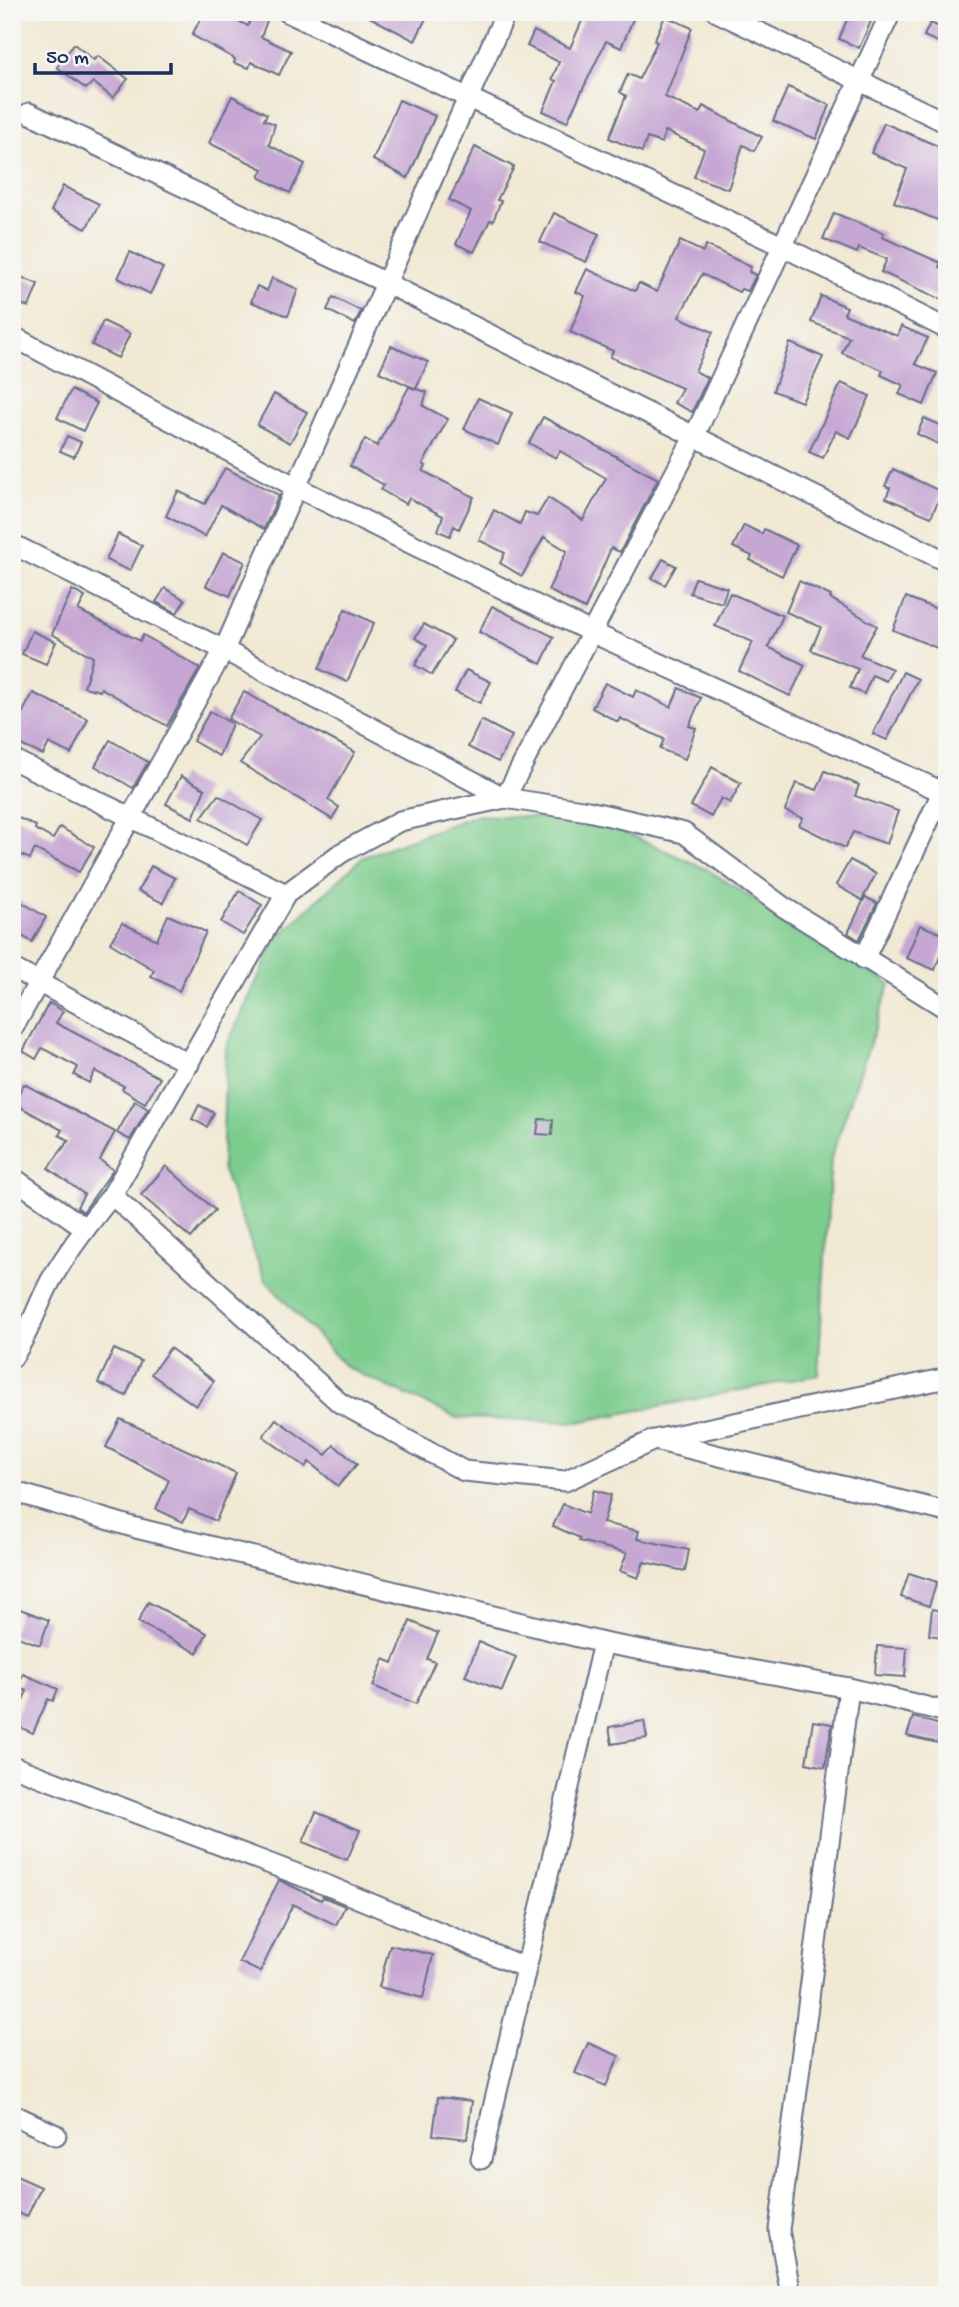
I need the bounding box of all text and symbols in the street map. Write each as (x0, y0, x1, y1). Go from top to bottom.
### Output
scale bar (35, 32, 172, 76)
text: 50 m (46, 47, 89, 72)

